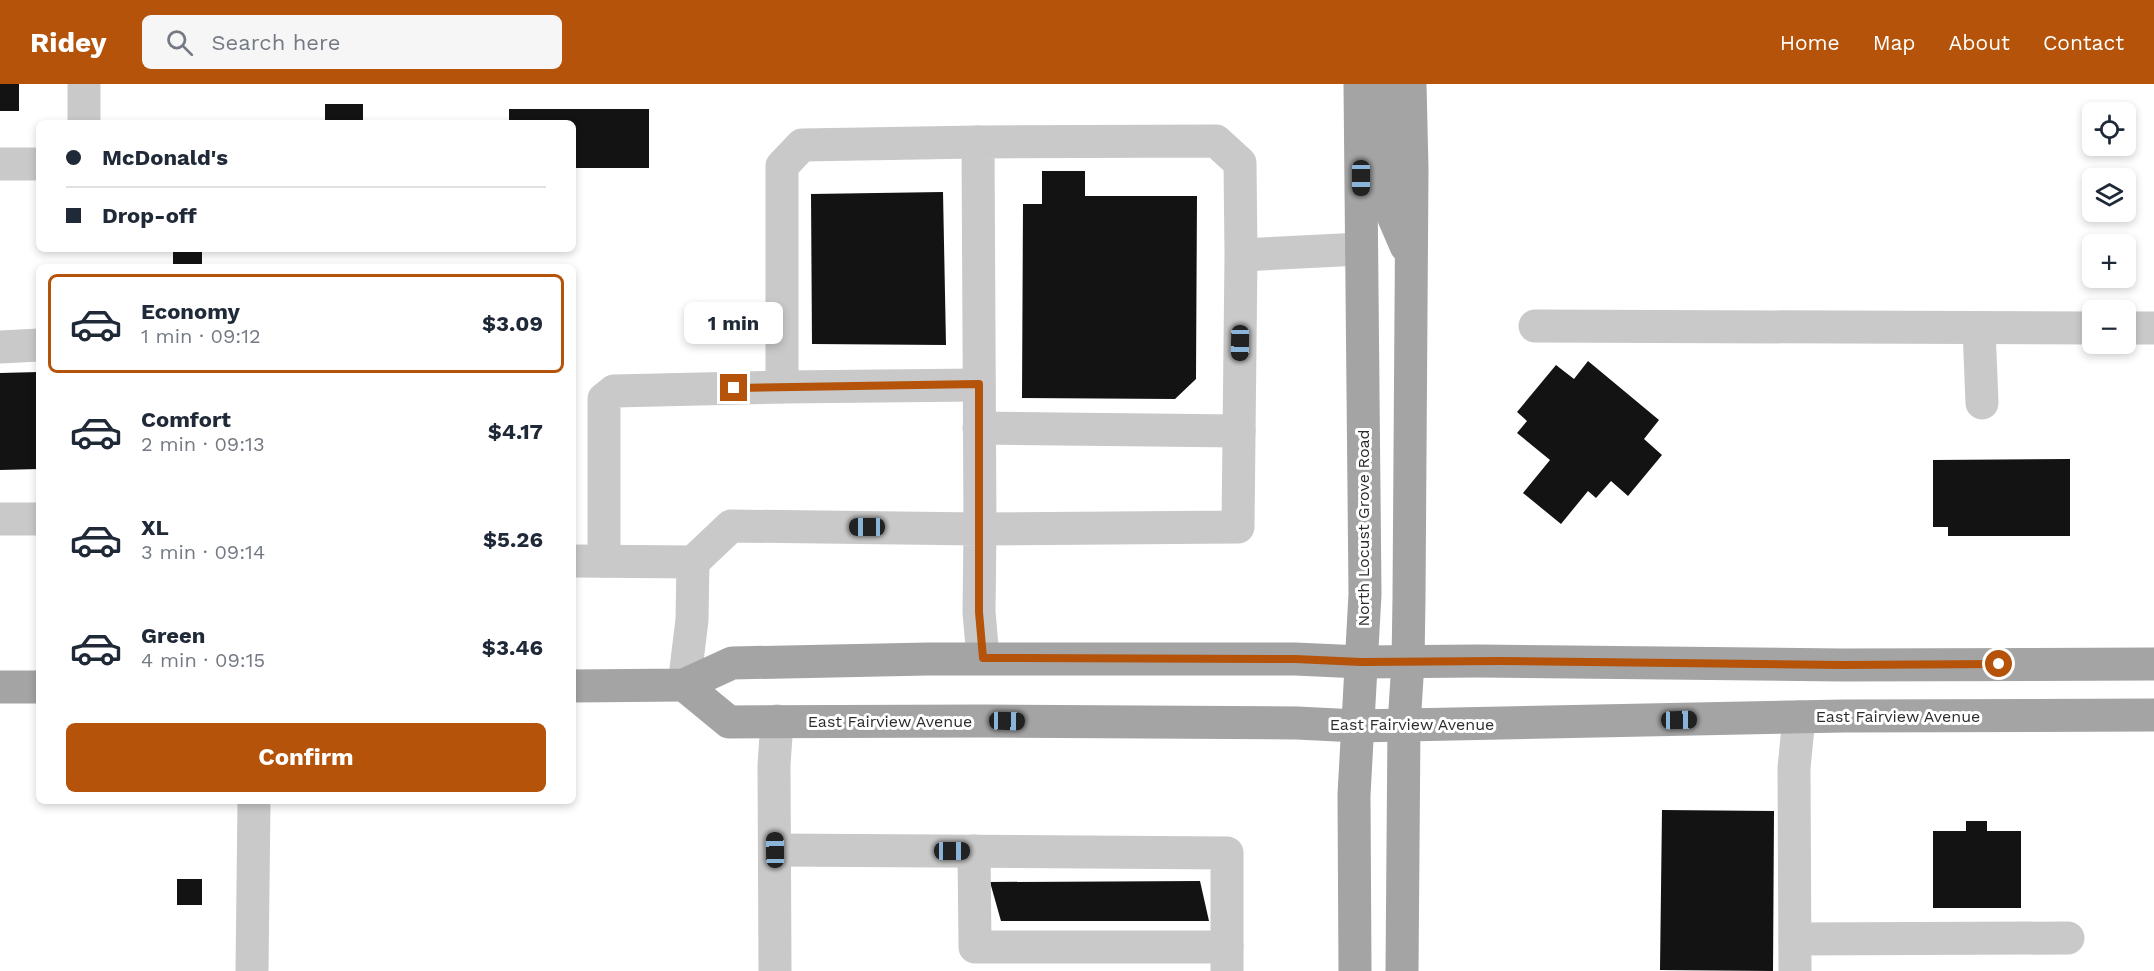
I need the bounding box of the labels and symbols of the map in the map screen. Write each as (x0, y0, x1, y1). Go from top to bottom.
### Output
car (1352, 160, 1370, 196)
callout: 1 min (684, 301, 783, 343)
car (1231, 325, 1249, 361)
route end (720, 374, 747, 401)
street label: North Locust Grove Road (1354, 429, 1373, 627)
car (849, 518, 885, 536)
route start (1985, 650, 2012, 677)
street label: East Fairview Avenue (1816, 707, 1980, 726)
car (1661, 711, 1697, 729)
street label: East Fairview Avenue (808, 712, 972, 731)
car (989, 712, 1025, 730)
street label: East Fairview Avenue (1330, 715, 1494, 734)
car (766, 832, 784, 868)
car (934, 842, 970, 860)

